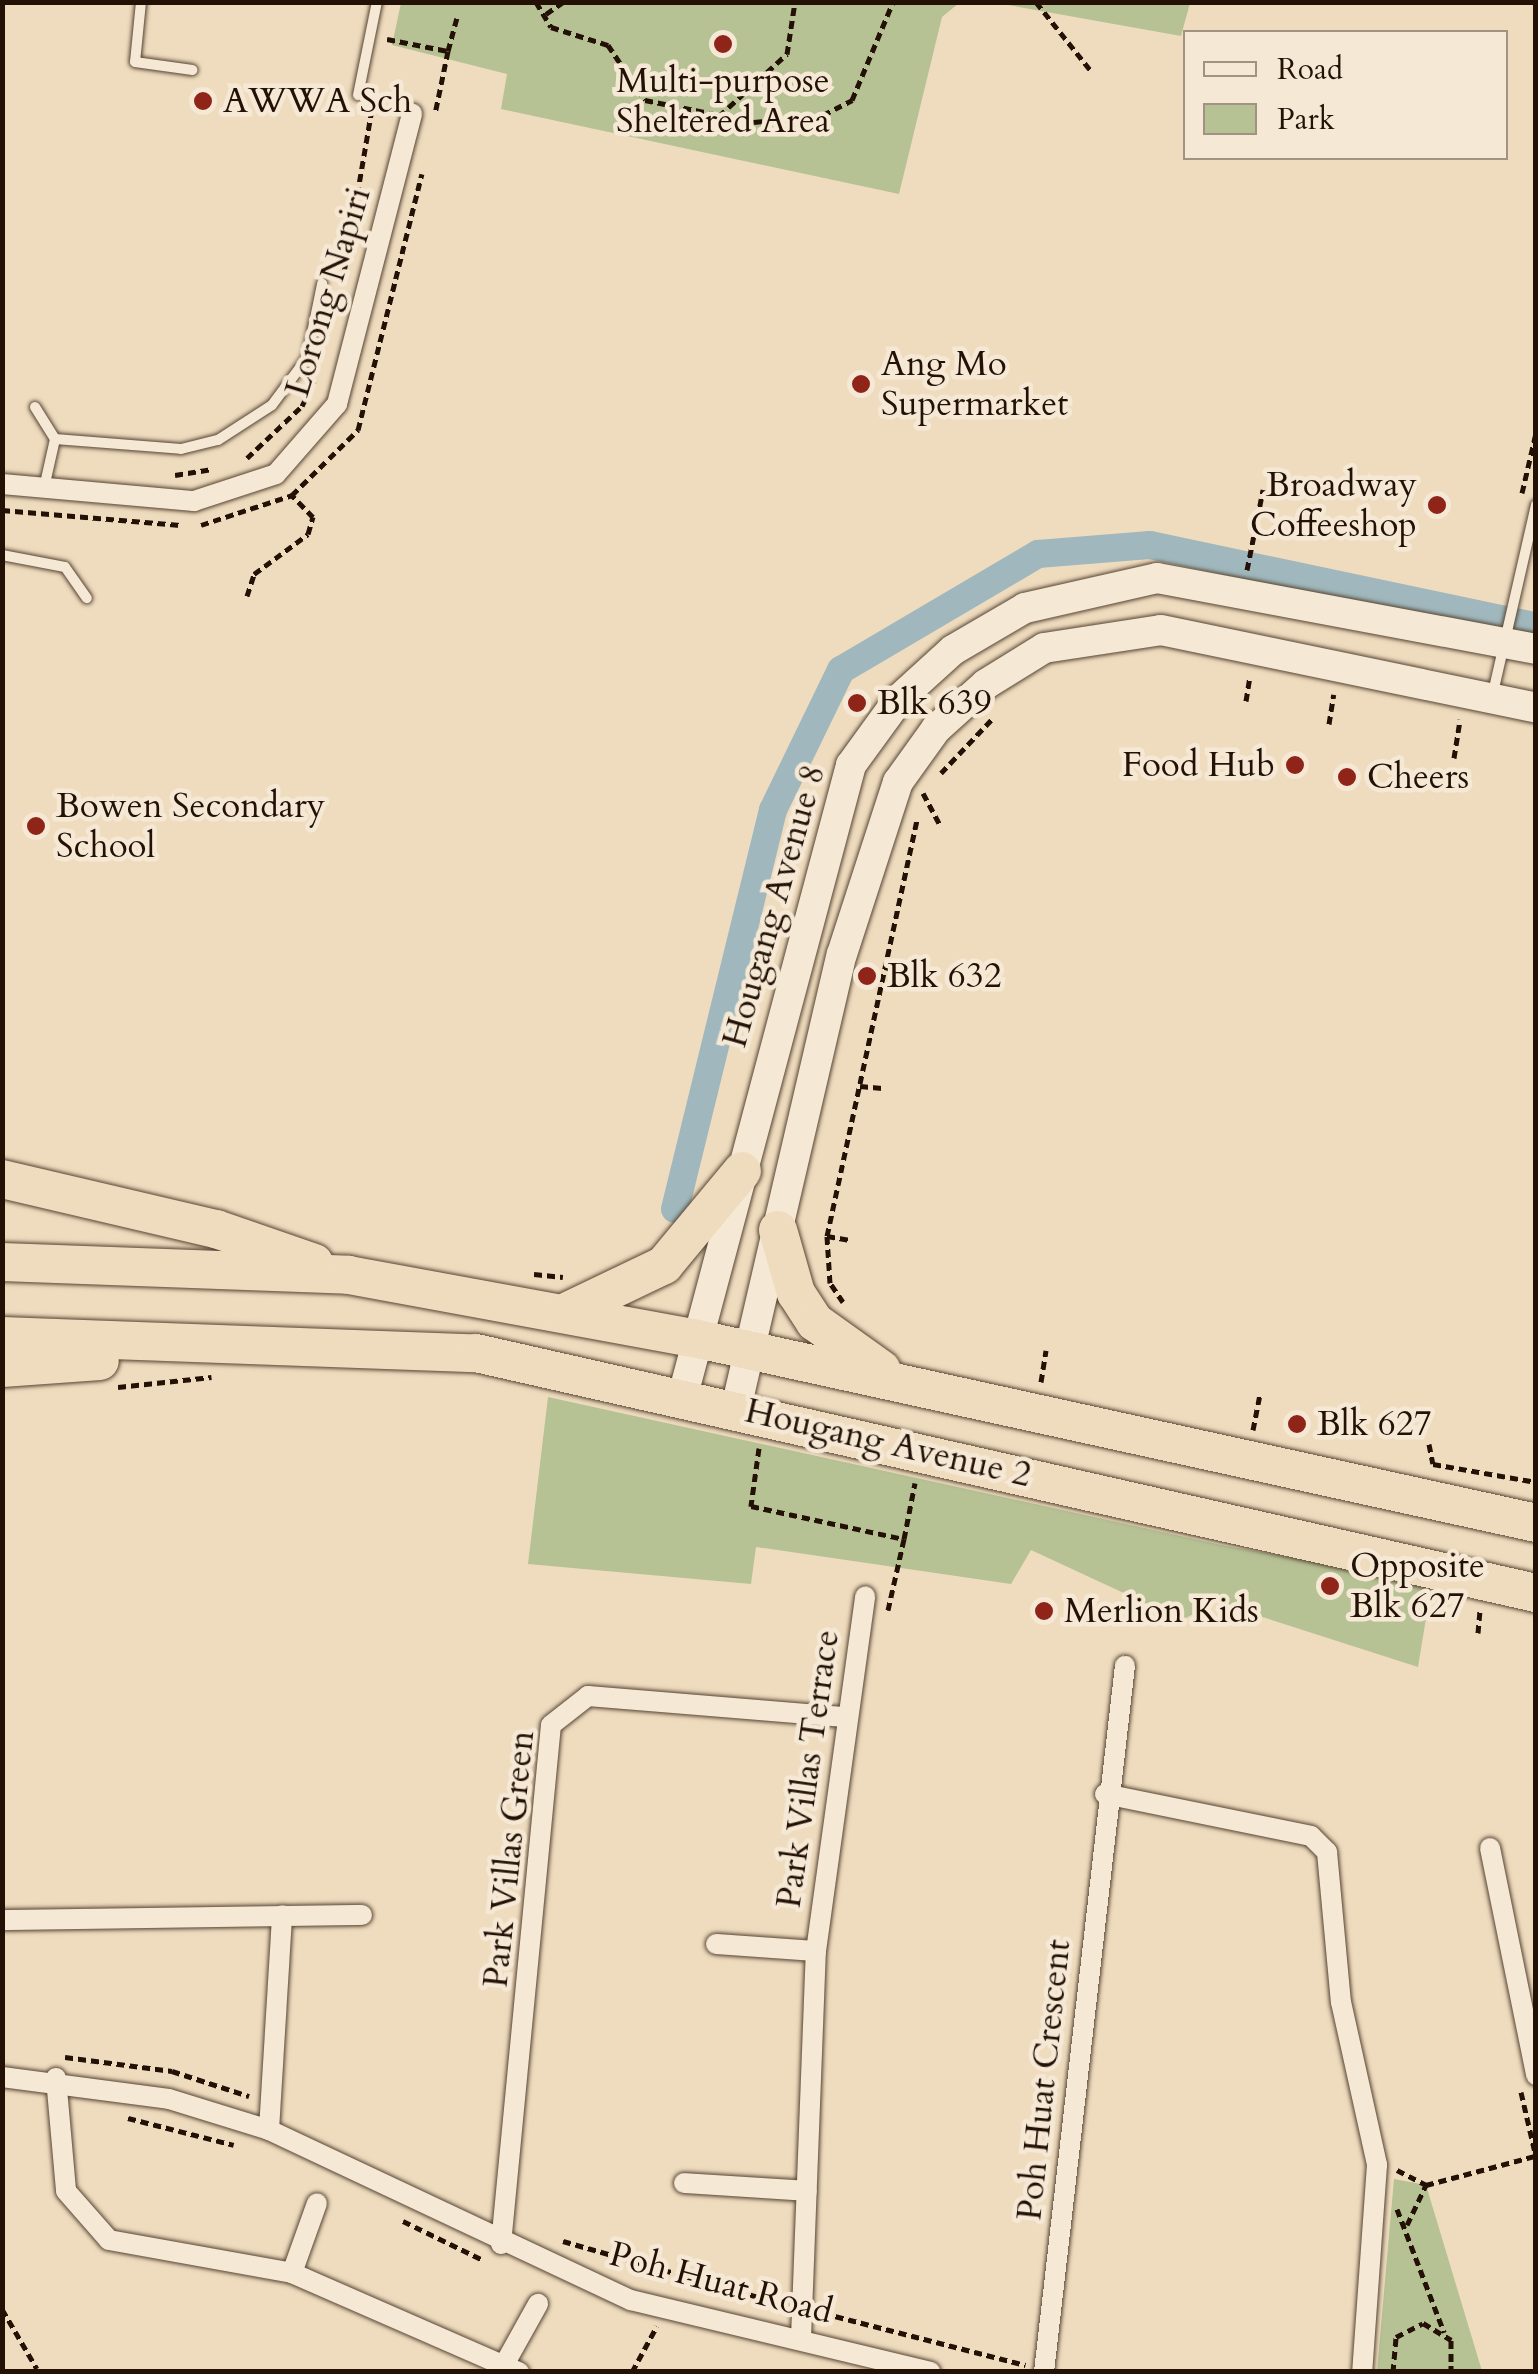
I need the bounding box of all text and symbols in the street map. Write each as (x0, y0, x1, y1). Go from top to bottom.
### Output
legend (1183, 30, 1508, 160)
marker: Multi-purpose Sheltered Area (712, 33, 734, 55)
text: Road (1277, 49, 1343, 90)
place label: Multi-purpose Sheltered Area (616, 60, 830, 142)
place label: AWWA Sch (223, 80, 412, 122)
marker: AWWA Sch (192, 90, 214, 112)
text: Park (1277, 99, 1335, 140)
street label: Lorong Napiri (276, 182, 380, 402)
place label: Ang Mo Supermarket (881, 343, 1068, 425)
marker: Ang Mo Supermarket (850, 373, 872, 395)
place label: Broadway Coffeeshop (1250, 464, 1417, 546)
marker: Broadway Coffeeshop (1426, 494, 1448, 516)
place label: Blk 639 (877, 682, 992, 724)
marker: Blk 639 (846, 692, 868, 714)
place label: Food Hub (1122, 744, 1275, 786)
marker: Food Hub (1284, 754, 1306, 776)
place label: Cheers (1367, 756, 1469, 798)
street label: Hougang Avenue 8 (714, 760, 834, 1052)
marker: Cheers (1336, 766, 1358, 788)
place label: Bowen Secondary School (56, 785, 325, 867)
marker: Bowen Secondary School (25, 815, 47, 837)
place label: Blk 632 (887, 955, 1002, 997)
marker: Blk 632 (856, 965, 878, 987)
street label: Hougang Avenue 2 (741, 1390, 1035, 1496)
place label: Blk 627 (1317, 1403, 1432, 1445)
marker: Blk 627 (1286, 1413, 1308, 1435)
place label: Opposite Blk 627 (1350, 1545, 1485, 1627)
marker: Opposite Blk 627 (1319, 1575, 1341, 1597)
place label: Merlion Kids (1064, 1590, 1259, 1632)
marker: Merlion Kids (1033, 1600, 1055, 1622)
street label: Park Villas Terrace (768, 1627, 848, 1911)
street label: Park Villas Green (475, 1728, 543, 1990)
street label: Poh Huat Crescent (1008, 1937, 1080, 2223)
street label: Poh Huat Road (605, 2233, 837, 2333)

